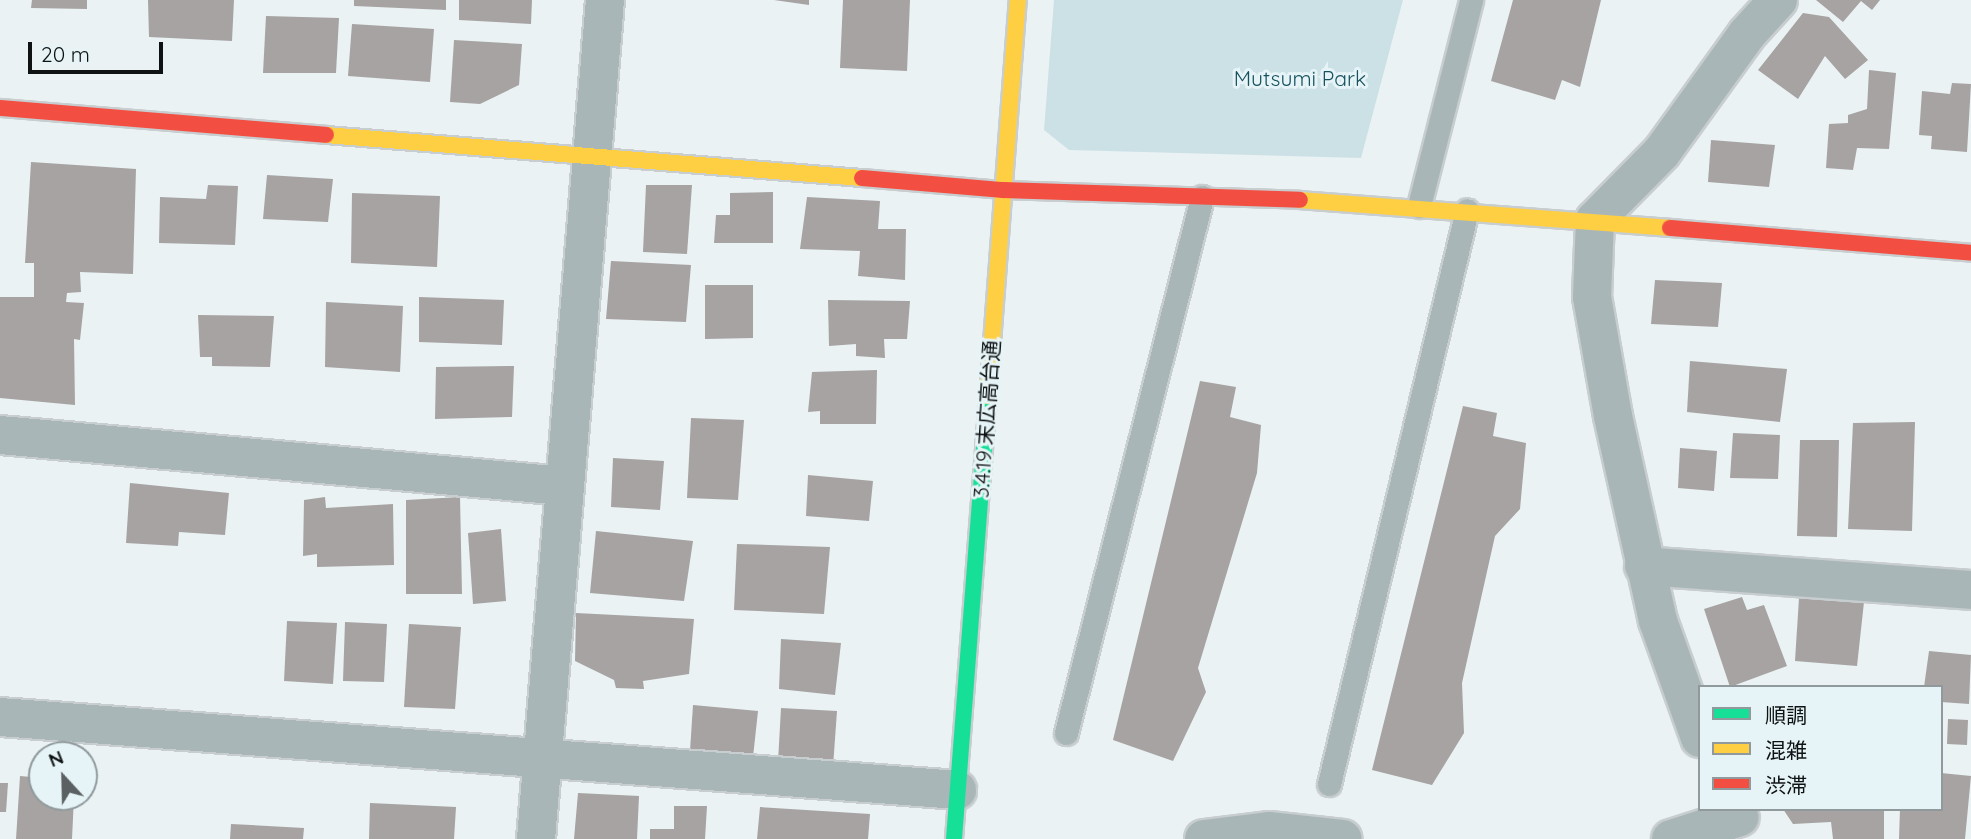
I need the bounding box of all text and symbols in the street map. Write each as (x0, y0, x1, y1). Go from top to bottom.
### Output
scale bar (32, 28, 166, 72)
text: 20 m (41, 41, 90, 67)
park label: Mutsumi Park (1234, 65, 1366, 91)
street label: 3.4.19 末広高台通 (968, 339, 1004, 499)
legend (1698, 685, 1943, 811)
text: 順調 (1765, 702, 1807, 728)
text: 混雑 (1765, 737, 1807, 763)
north arrow (28, 741, 98, 811)
text: N (45, 745, 67, 772)
text: 渋滞 (1765, 772, 1807, 798)

